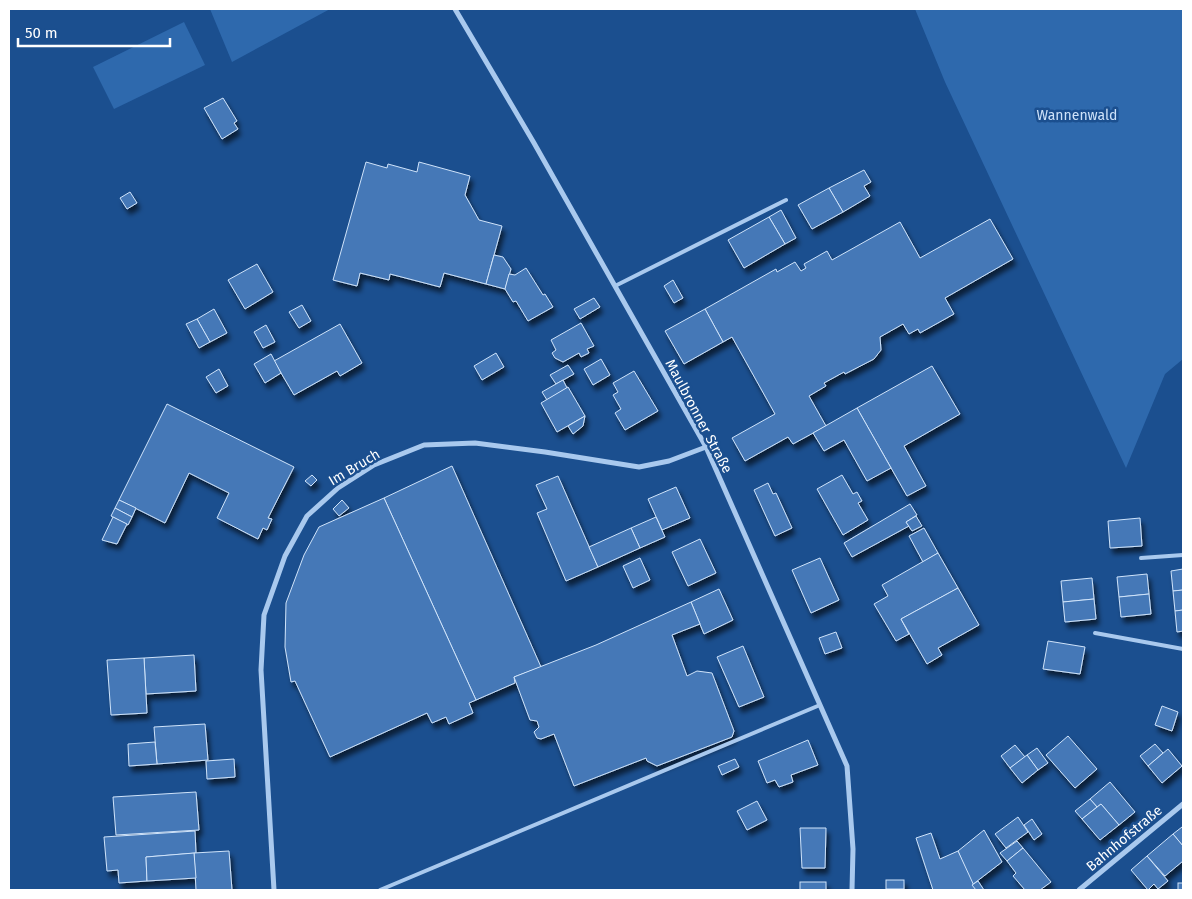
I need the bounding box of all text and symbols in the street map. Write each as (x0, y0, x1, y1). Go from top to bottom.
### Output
scale bar (18, 15, 170, 47)
text: 50 m (25, 24, 58, 42)
park label: Wannenwald (1037, 107, 1117, 124)
street label: Maulbronner Straße (661, 356, 736, 476)
street label: Im Bruch (326, 446, 383, 489)
street label: Bahnhofstraße (1083, 802, 1166, 875)

